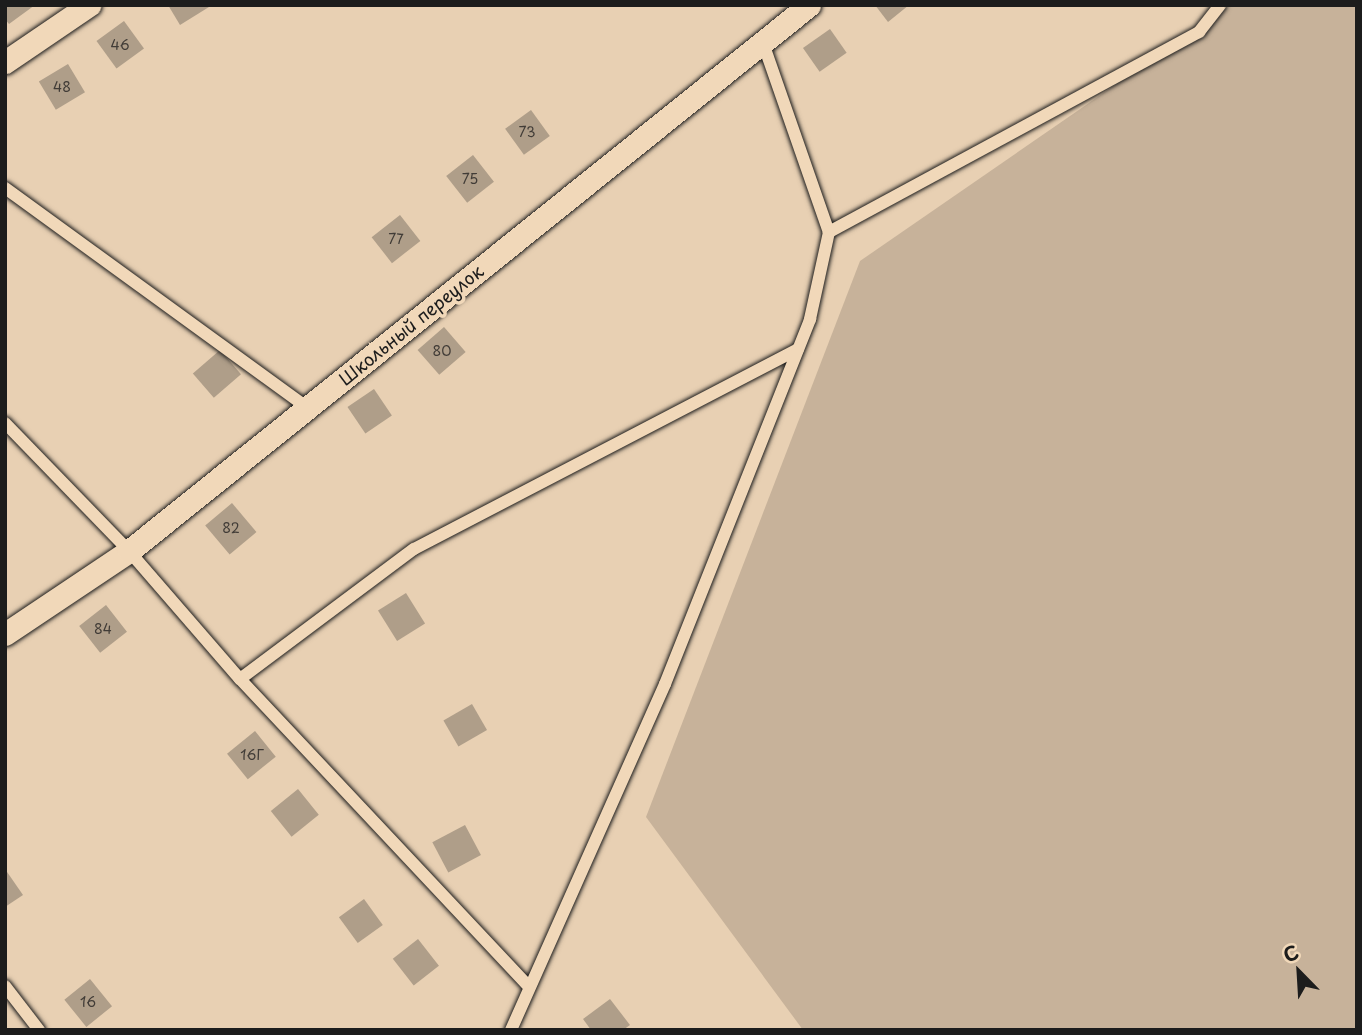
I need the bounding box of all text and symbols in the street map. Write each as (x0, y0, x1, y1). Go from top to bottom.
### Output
house number: 46 (110, 37, 130, 53)
house number: 48 (53, 79, 71, 95)
house number: 73 (519, 124, 535, 140)
house number: 75 (462, 171, 478, 187)
house number: 77 (388, 231, 404, 247)
street label: Школьный переулок (334, 260, 488, 390)
house number: 80 (433, 343, 451, 359)
house number: 82 (222, 520, 240, 536)
house number: 84 (94, 621, 112, 637)
house number: 16Г (240, 747, 264, 763)
north arrow (1264, 937, 1334, 1007)
text: С (1278, 937, 1303, 969)
house number: 16 (80, 994, 96, 1010)

